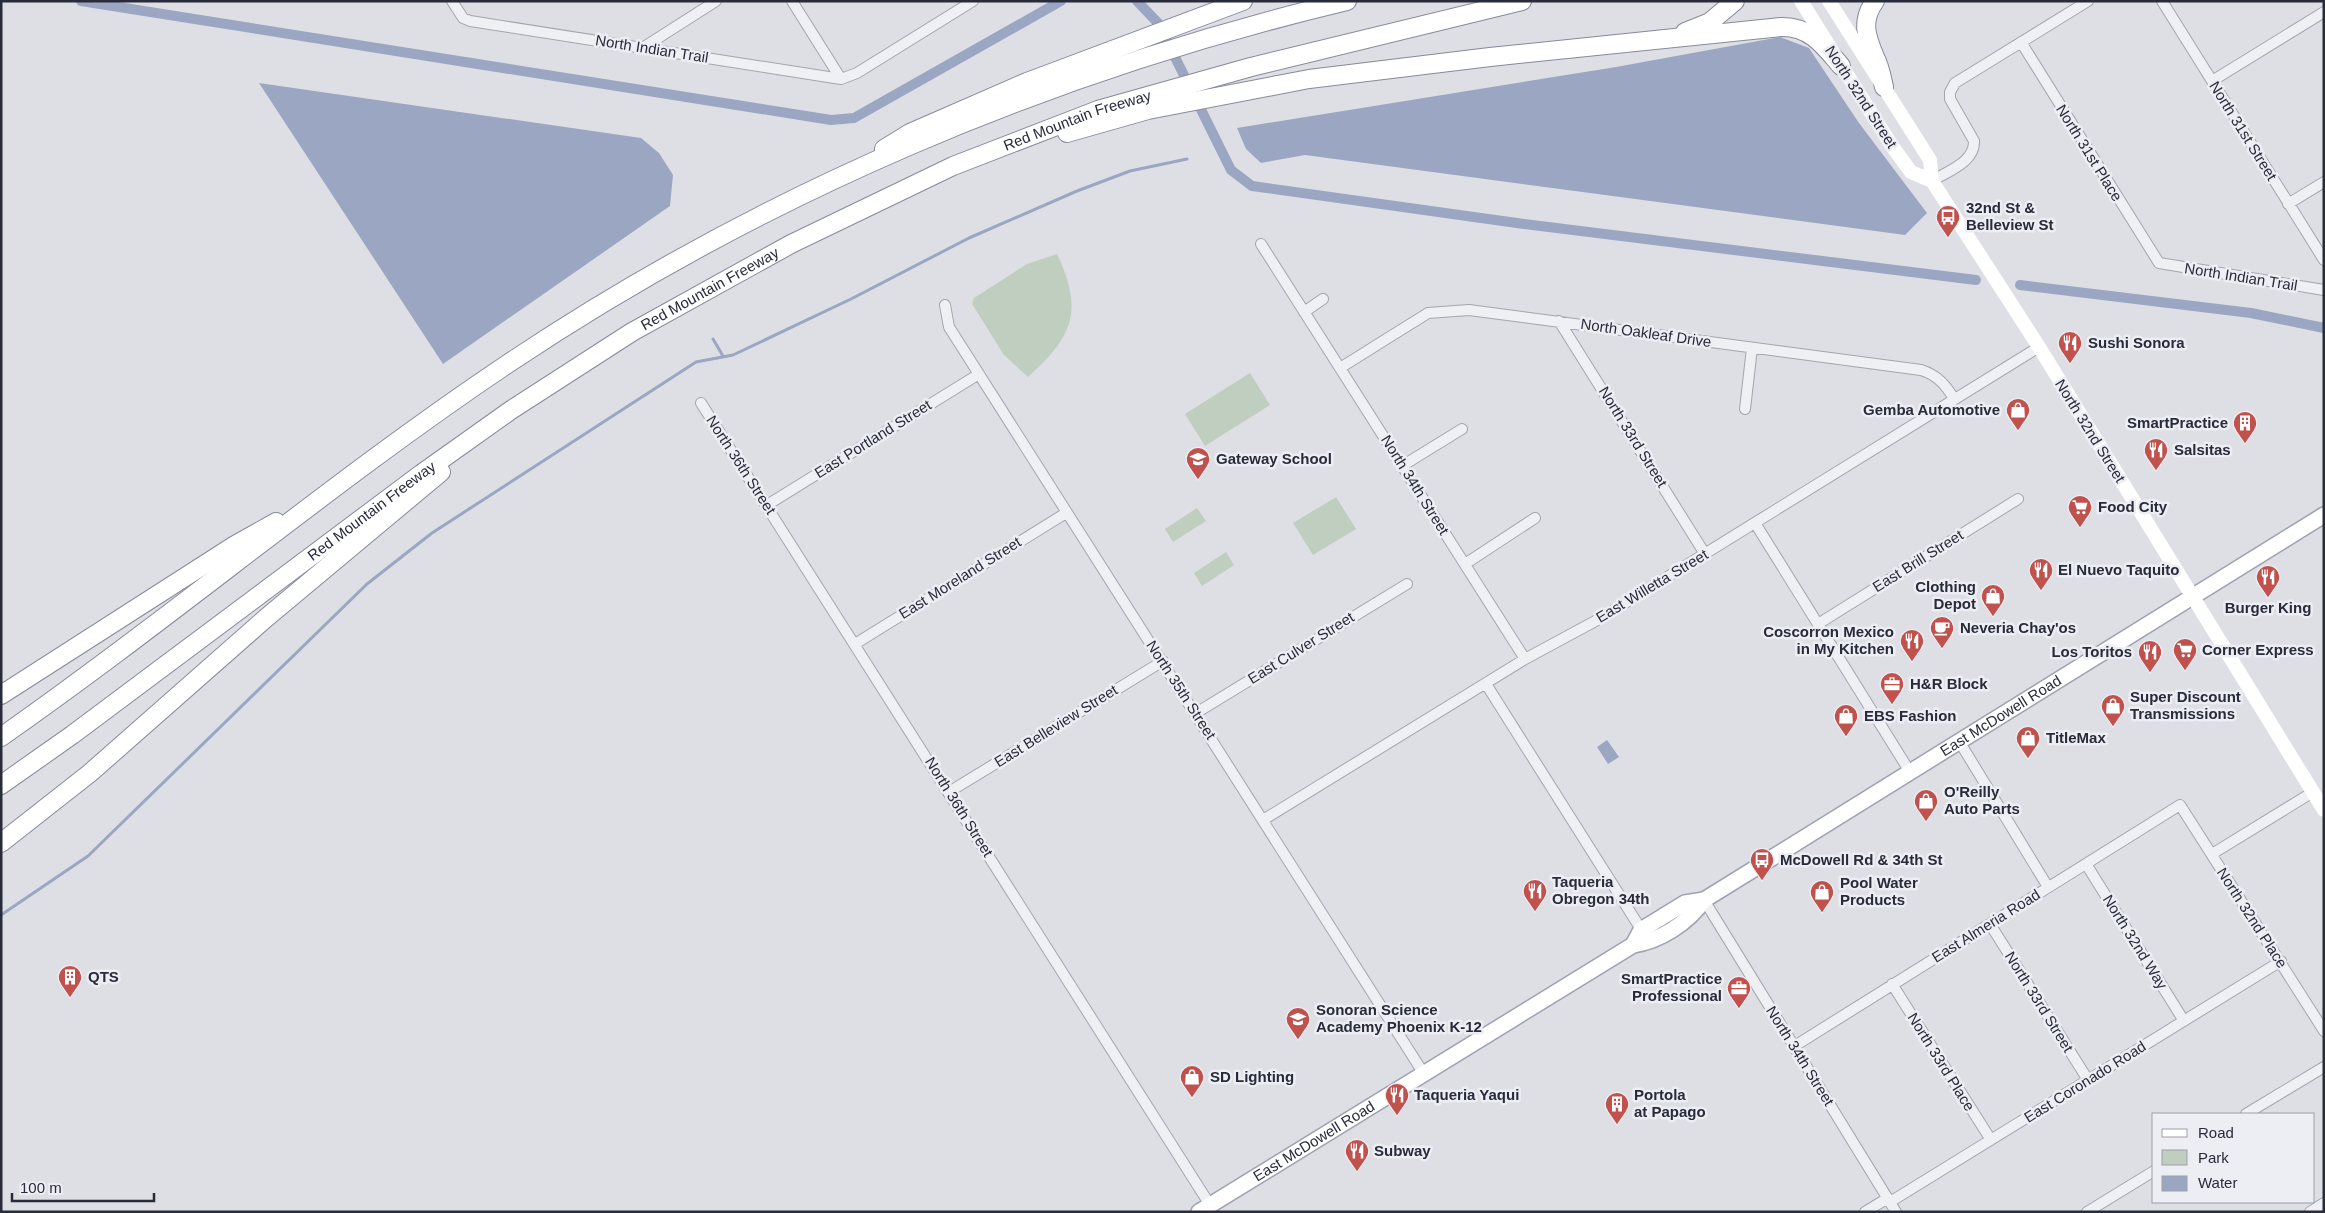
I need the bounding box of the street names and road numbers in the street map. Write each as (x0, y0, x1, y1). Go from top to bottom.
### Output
street label: North Indian Trail (594, 31, 710, 66)
street label: North 32nd Street (1822, 42, 1901, 152)
street label: North 31st Street (2206, 78, 2281, 184)
street label: Red Mountain Freeway (1001, 86, 1153, 154)
street label: North 31st Place (2053, 101, 2126, 204)
street label: Red Mountain Freeway (638, 243, 782, 333)
street label: North Indian Trail (2183, 259, 2299, 294)
street label: North Oakleaf Drive (1580, 315, 1712, 350)
street label: North 32nd Street (2052, 376, 2129, 486)
street label: North 33rd Street (1596, 383, 1672, 491)
street label: East Portland Street (811, 395, 935, 481)
street label: North 36th Street (703, 412, 780, 518)
street label: North 34th Street (1378, 432, 1453, 538)
street label: Red Mountain Freeway (304, 457, 439, 564)
street label: East Brill Street (1869, 526, 1967, 595)
street label: East Moreland Street (895, 533, 1025, 622)
street label: East Willetta Street (1593, 545, 1711, 626)
street label: East Culver Street (1245, 608, 1358, 687)
street label: North 35th Street (1143, 637, 1220, 743)
street label: East McDowell Road (1937, 671, 2064, 759)
street label: East Belleview Street (991, 680, 1121, 770)
street label: North 36th Street (922, 754, 997, 860)
street label: North 32nd Place (2214, 864, 2291, 971)
street label: East Almeria Road (1929, 885, 2043, 966)
street label: North 32nd Way (2100, 892, 2171, 992)
street label: North 33rd Street (2002, 948, 2078, 1056)
street label: North 34th Street (1763, 1003, 1838, 1109)
street label: North 33rd Place (1904, 1010, 1978, 1114)
street label: East Coronado Road (2021, 1037, 2149, 1126)
street label: East McDowell Road (1250, 1097, 1378, 1185)

